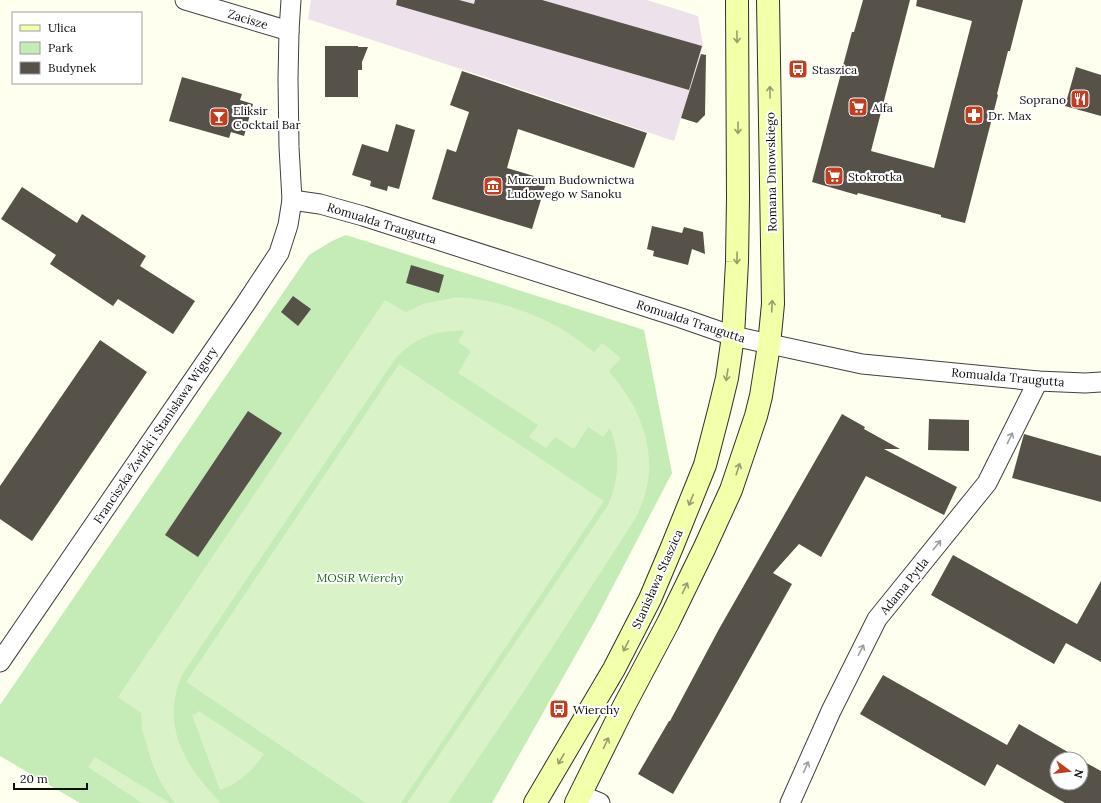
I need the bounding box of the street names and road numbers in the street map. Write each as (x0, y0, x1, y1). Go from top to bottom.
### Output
street label: Zacisze (226, 6, 270, 32)
street label: Romana Dmowskiego (762, 112, 780, 232)
street label: Romualda Traugutta (325, 199, 439, 247)
street label: Romualda Traugutta (635, 296, 747, 346)
street label: Franciszka Żwirki i Stanisława Wigury (90, 343, 220, 526)
street label: Romualda Traugutta (951, 365, 1065, 389)
street label: Stanisława Staszica (628, 527, 686, 631)
street label: Adama Pytla (876, 555, 932, 618)

